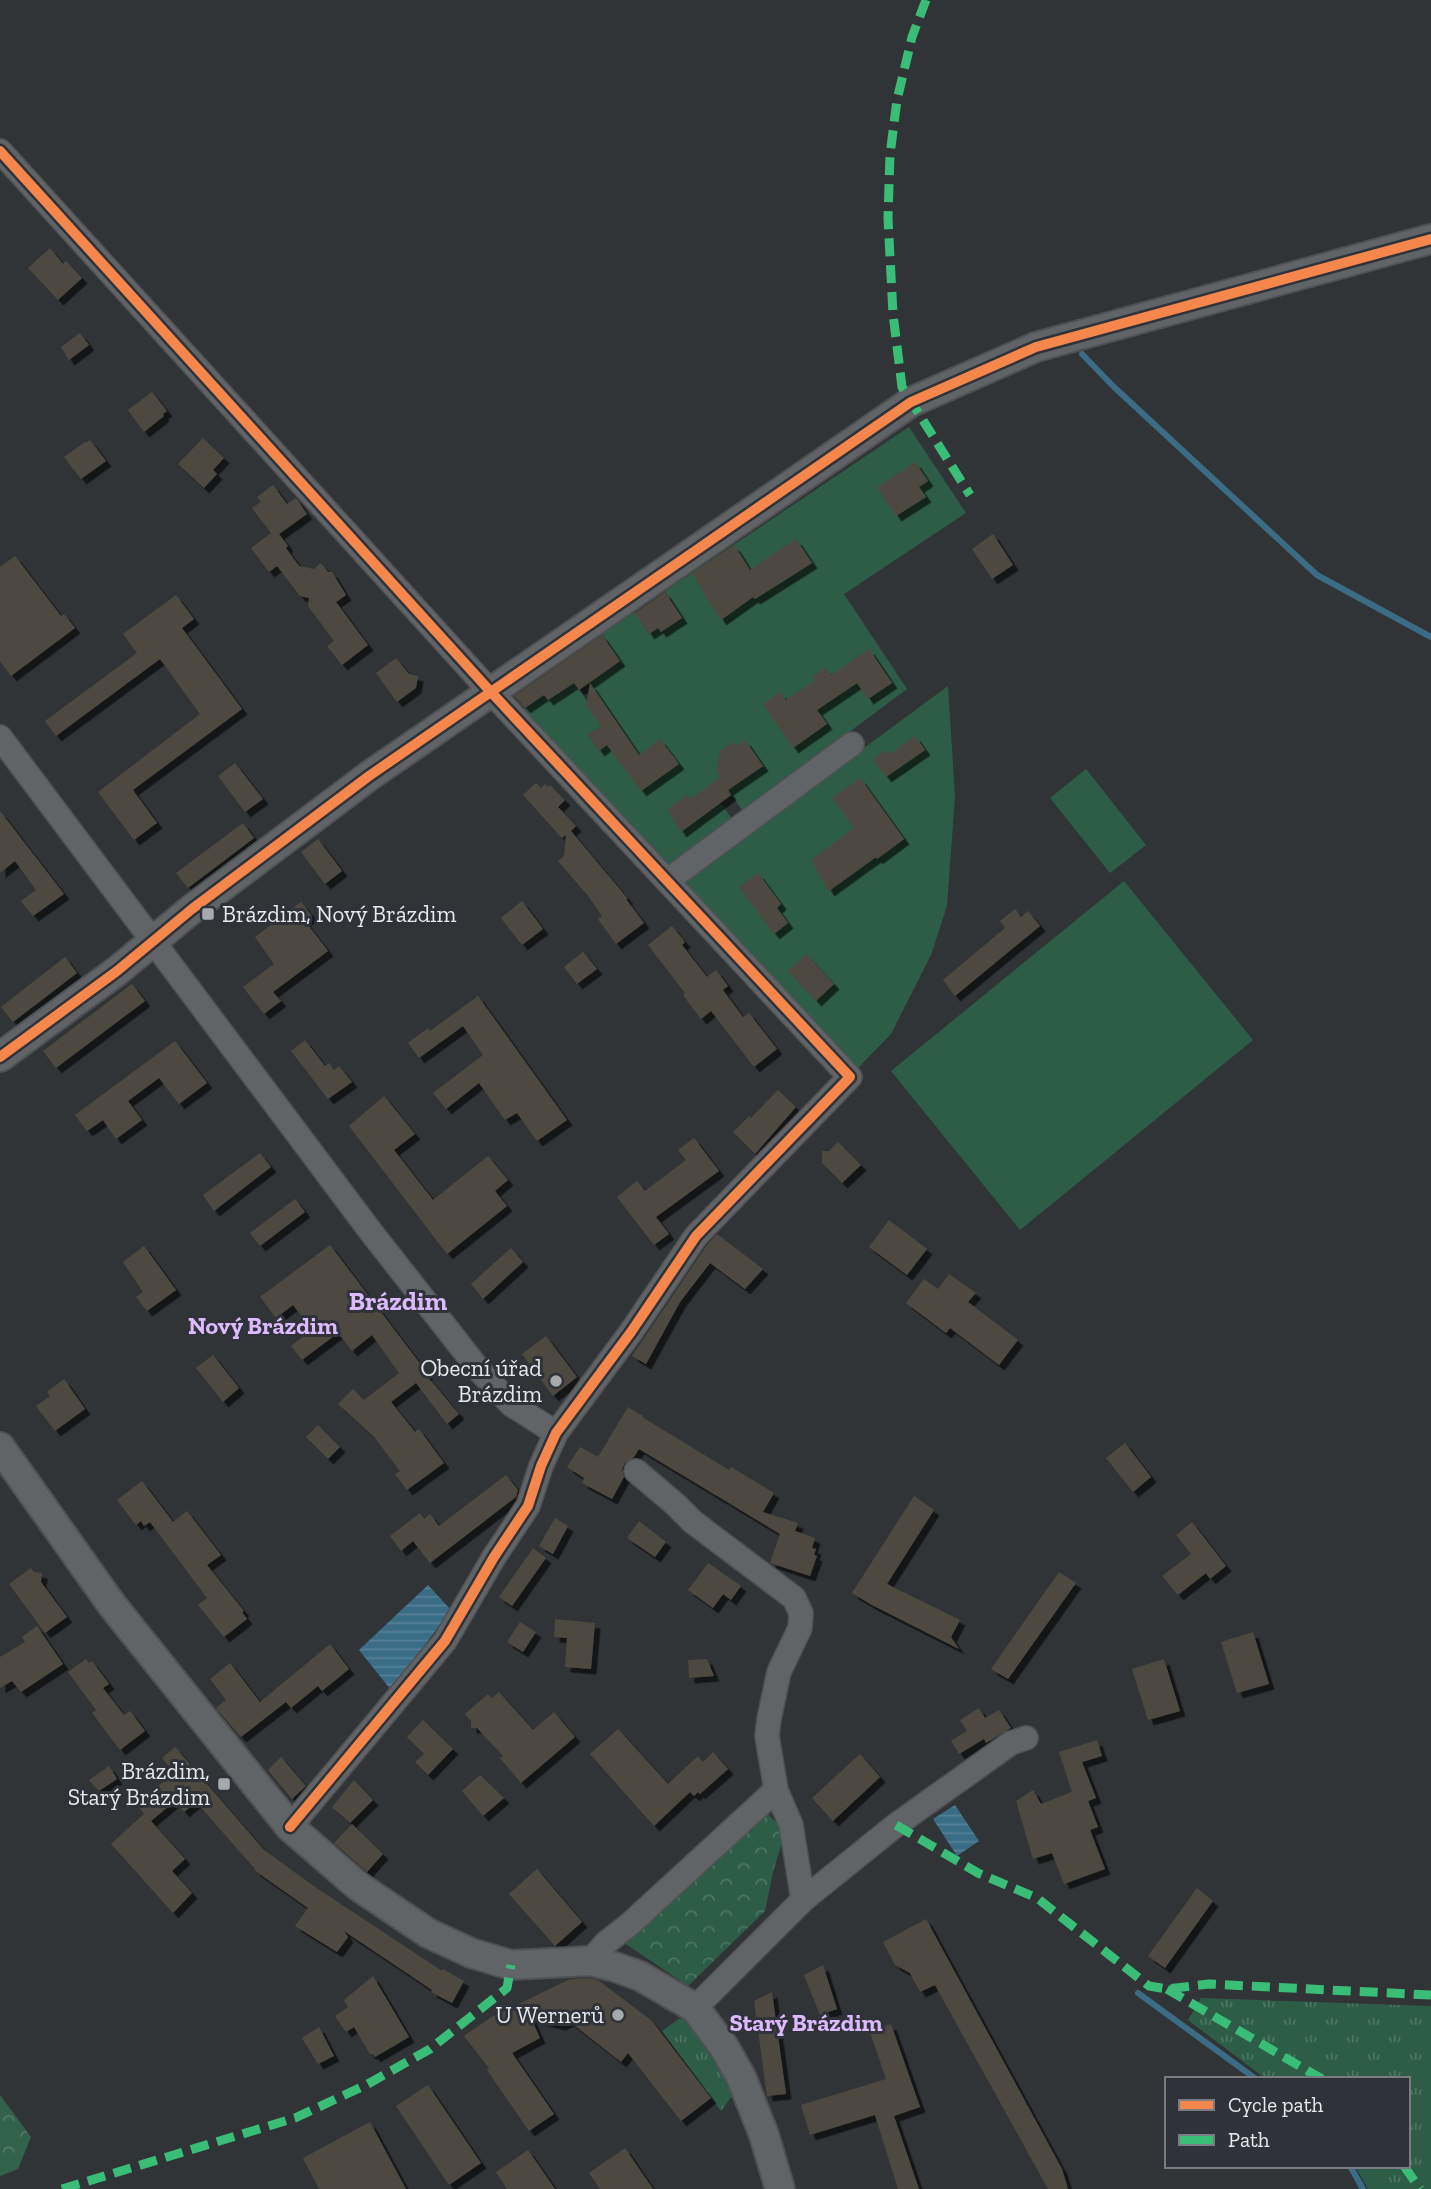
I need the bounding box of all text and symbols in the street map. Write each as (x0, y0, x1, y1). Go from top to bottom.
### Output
place label: Brázdim, Nový Brázdim (222, 900, 457, 928)
marker: Brázdim, Nový Brázdim (200, 906, 216, 922)
district label: Brázdim (349, 1285, 448, 1317)
district label: Nový Brázdim (188, 1311, 338, 1340)
place label: Obecní úřad Brázdim (420, 1354, 542, 1408)
marker: Obecní úřad Brázdim (548, 1373, 564, 1389)
place label: Brázdim, Starý Brázdim (68, 1757, 210, 1811)
marker: Brázdim, Starý Brázdim (216, 1776, 232, 1792)
place label: U Wernerů (496, 2001, 604, 2029)
marker: U Wernerů (610, 2007, 626, 2023)
district label: Starý Brázdim (729, 2008, 883, 2037)
legend (1165, 2077, 1410, 2168)
text: Cycle path (1228, 2092, 1323, 2117)
text: Path (1228, 2127, 1270, 2152)

